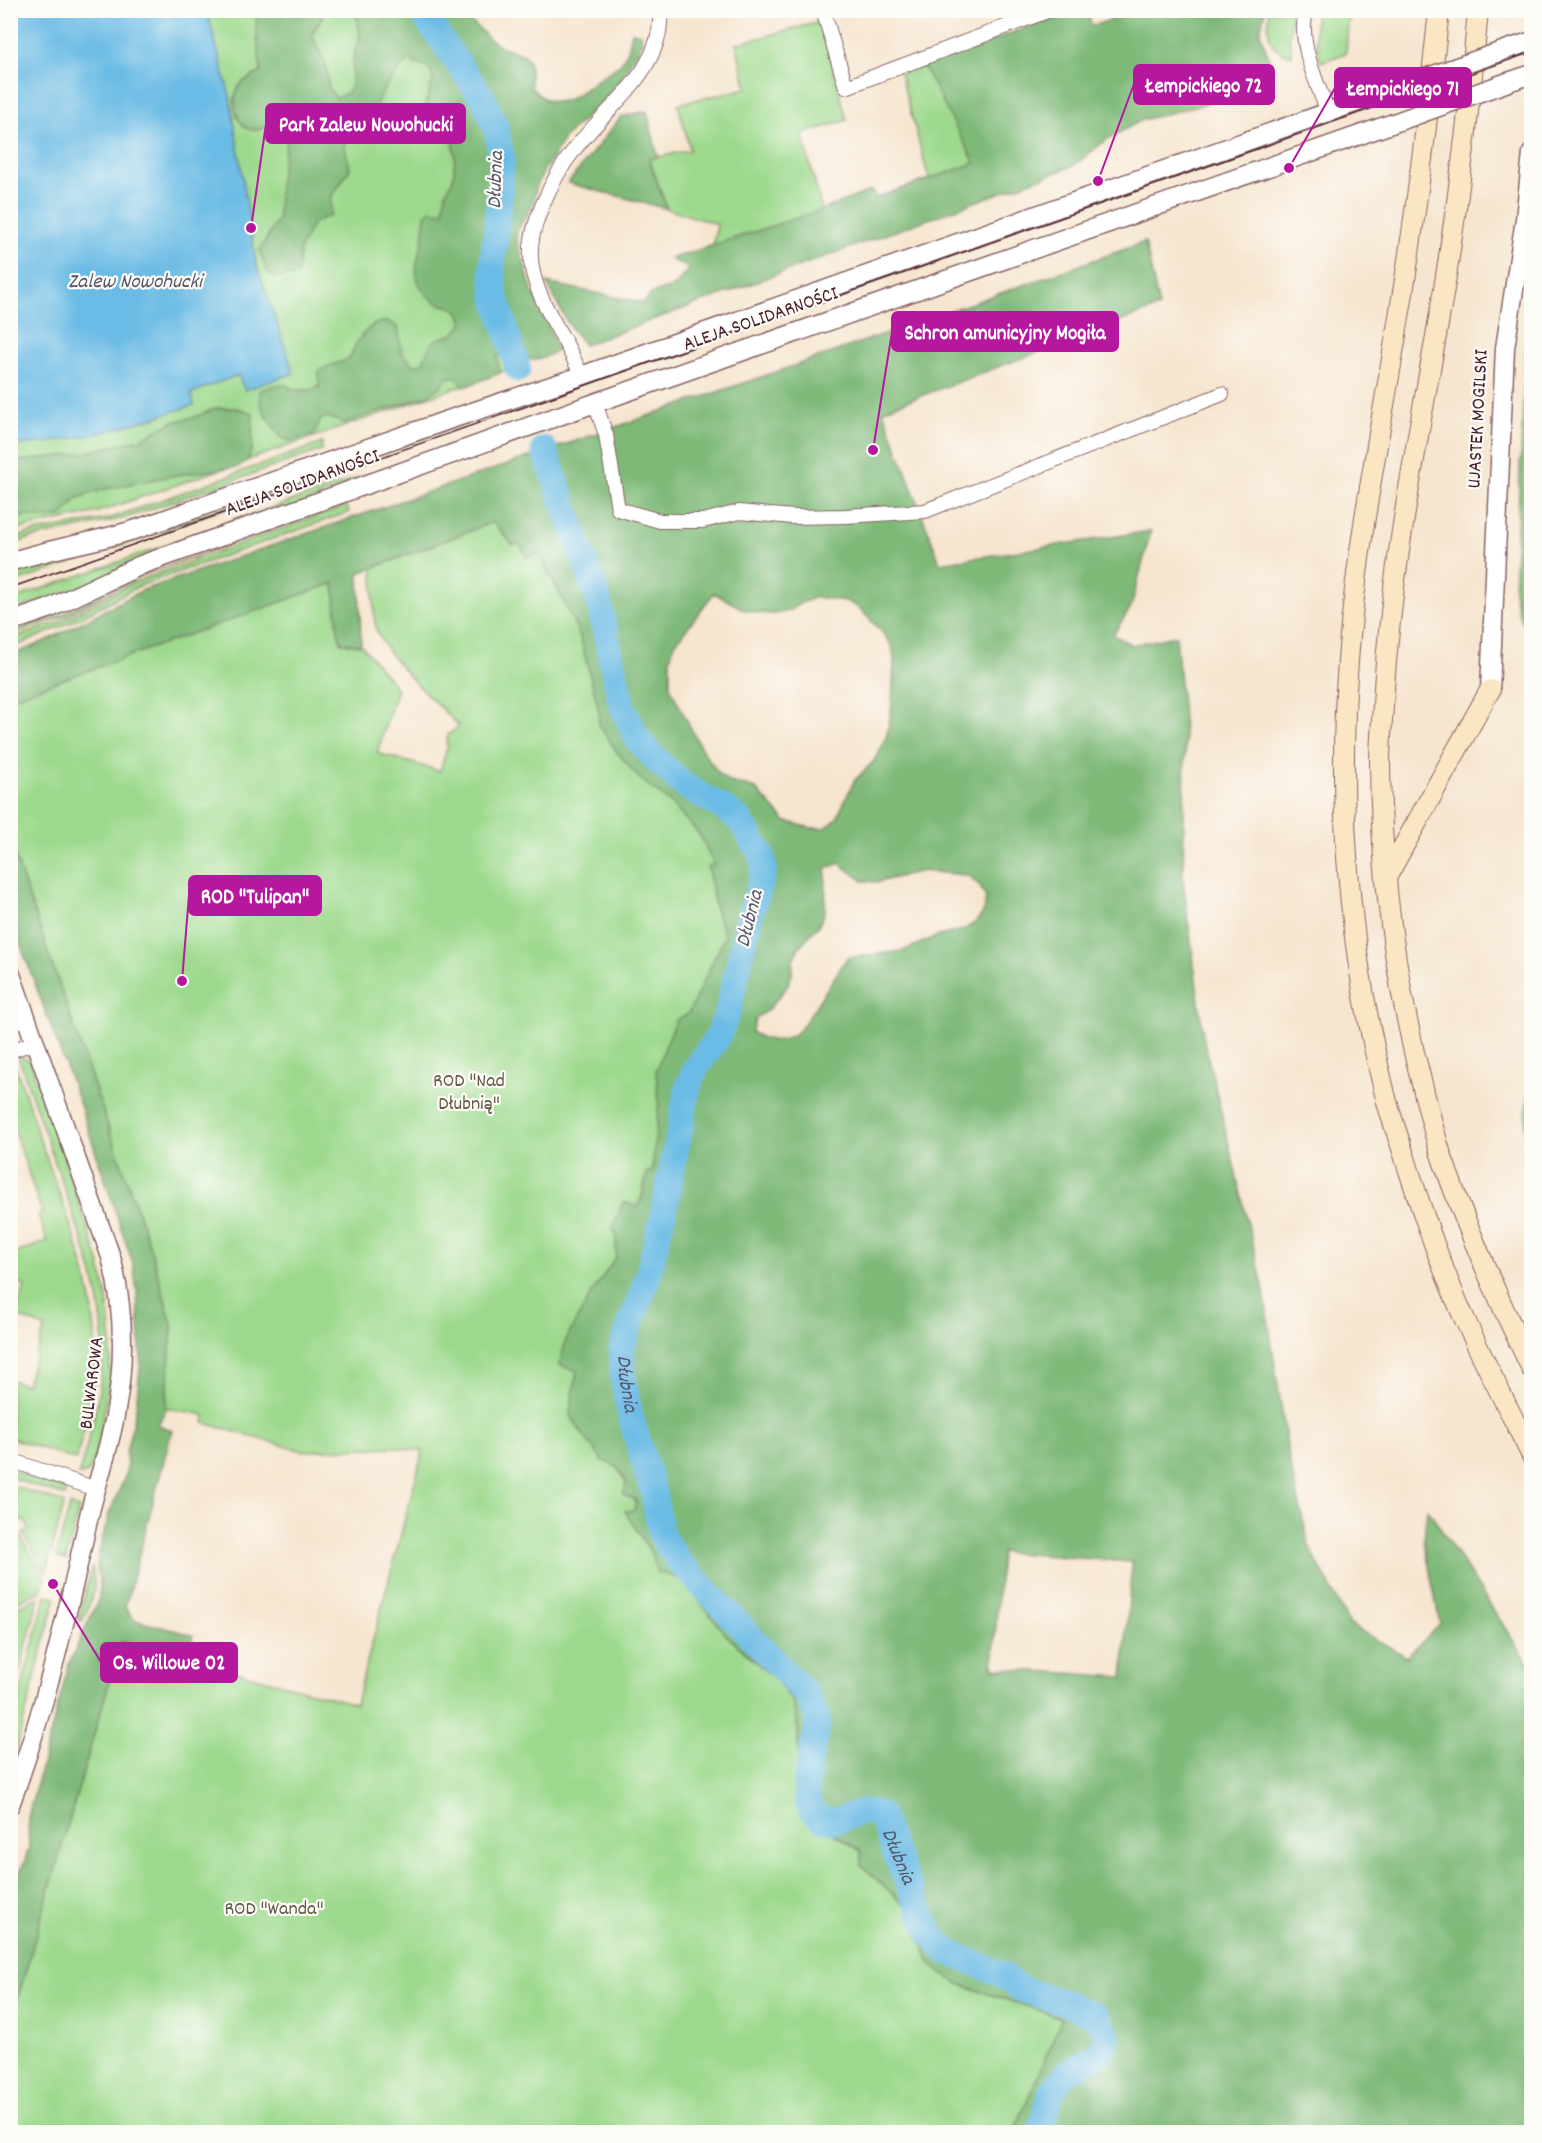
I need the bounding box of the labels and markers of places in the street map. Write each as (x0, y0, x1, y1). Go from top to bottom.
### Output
callout: Łempickiego 72 (1134, 65, 1274, 104)
callout: Łempickiego 71 (1335, 68, 1471, 107)
callout: Park Zalew Nowohucki (266, 104, 465, 143)
callout: Schron amunicyjny Mogiła (892, 312, 1118, 351)
callout: ROD "Tulipan" (189, 876, 321, 915)
callout: Os. Willowe 02 (101, 1643, 237, 1682)

